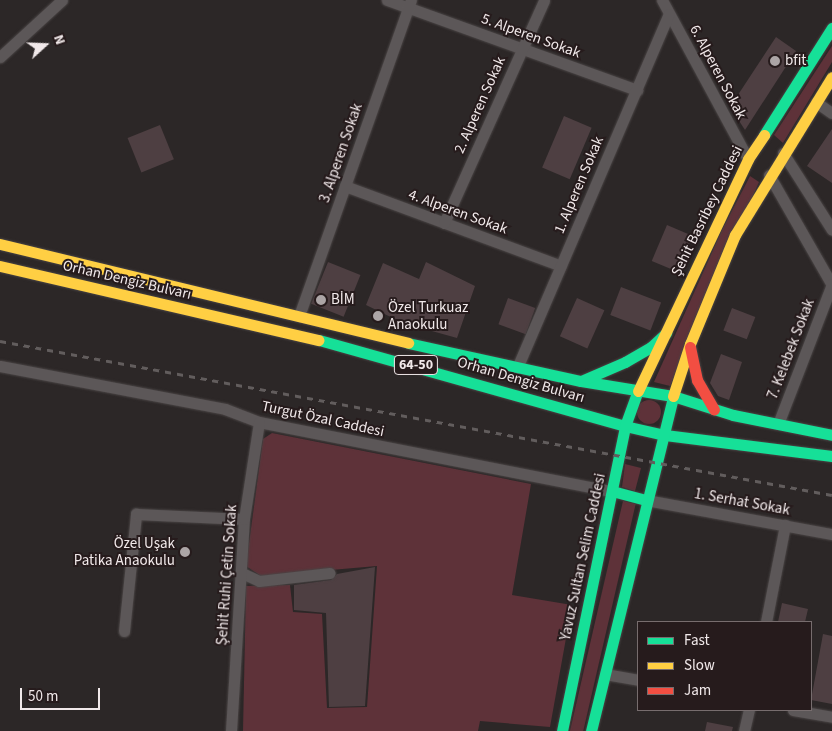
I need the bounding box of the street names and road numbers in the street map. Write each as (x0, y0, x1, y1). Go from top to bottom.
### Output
street label: 5. Alperen Sokak (479, 10, 583, 62)
street label: 6. Alperen Sokak (686, 22, 750, 122)
street label: 2. Alperen Sokak (451, 54, 509, 156)
street label: 3. Alperen Sokak (316, 101, 366, 205)
street label: 1. Alperen Sokak (550, 134, 608, 236)
street label: Şehit Basribey Caddesi (668, 143, 746, 279)
street label: 4. Alperen Sokak (406, 186, 510, 238)
street label: Orhan Dengiz Bulvarı (61, 256, 193, 304)
street label: 7. Kelebek Sokak (764, 296, 818, 402)
street label: Orhan Dengiz Bulvarı (455, 353, 587, 407)
road number: 64-50 (394, 354, 438, 376)
street label: Turgut Özal Caddesi (260, 397, 386, 441)
street label: Yavuz Sultan Selim Caddesi (556, 472, 610, 642)
street label: 1. Serhat Sokak (693, 485, 791, 519)
street label: Şehit Ruhi Çetin Sokak (213, 504, 241, 646)

